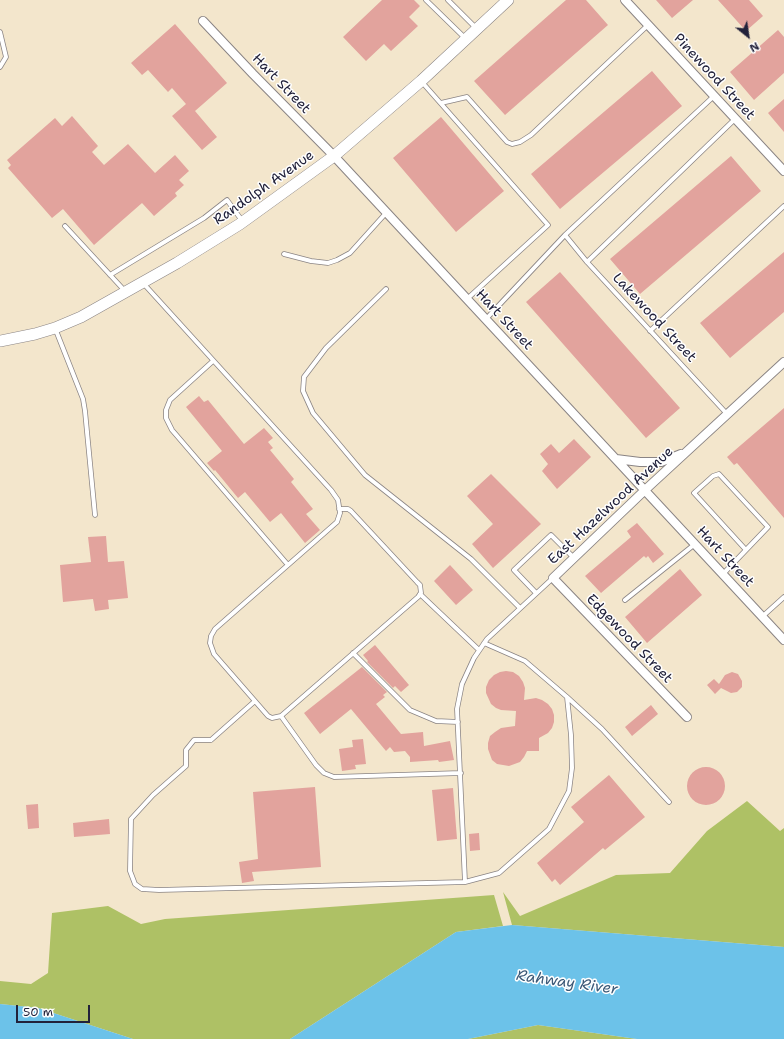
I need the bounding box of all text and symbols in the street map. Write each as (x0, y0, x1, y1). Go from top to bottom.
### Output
north arrow (728, 16, 768, 56)
street label: Pinewood Street (670, 30, 758, 124)
text: N (747, 38, 762, 56)
street label: Hart Street (248, 51, 314, 117)
street label: Randolph Avenue (211, 147, 317, 229)
street label: Lakewood Street (609, 270, 699, 366)
street label: Hart Street (472, 286, 536, 354)
street label: East Hazelwood Avenue (545, 444, 677, 568)
street label: Hart Street (693, 523, 757, 591)
street label: Edgewood Street (582, 591, 676, 687)
water label: Rahway River (515, 967, 619, 999)
scale bar (18, 997, 92, 1023)
text: 50 m (23, 1004, 53, 1020)

